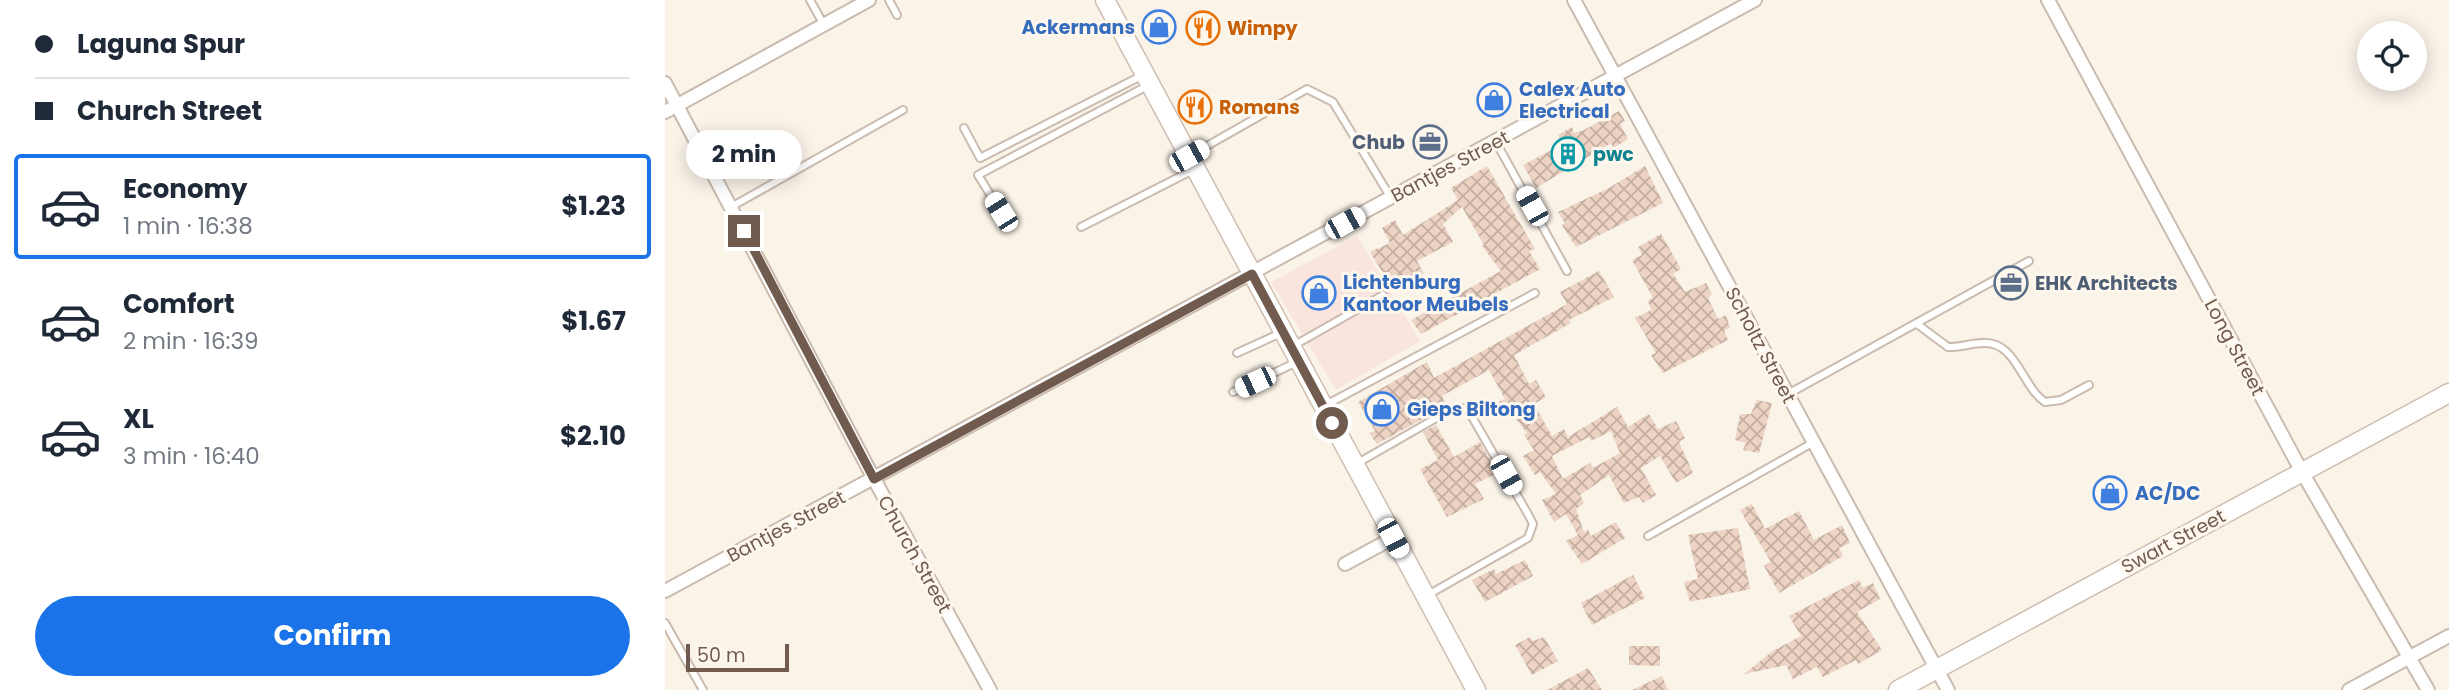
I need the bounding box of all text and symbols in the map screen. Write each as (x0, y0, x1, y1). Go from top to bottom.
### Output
shop icon: Ackermans (1140, 8, 1178, 46)
restaurant icon: Wimpy (1184, 9, 1222, 47)
place label: Ackermans (1021, 14, 1135, 41)
place label: Wimpy (1227, 15, 1299, 42)
map controls (2357, 21, 2427, 91)
button: locate (2357, 21, 2427, 91)
text: Laguna Spur (77, 26, 245, 62)
place label: Calex Auto Electrical (1519, 76, 1626, 125)
shop icon: Calex Auto Electrical (1475, 81, 1513, 119)
restaurant icon: Romans (1176, 88, 1214, 126)
text: Church Street (77, 93, 262, 129)
place label: Romans (1219, 94, 1300, 121)
office icon: Chub (1411, 123, 1449, 161)
street label: Bantjes Street (1386, 124, 1514, 209)
place label: Chub (1352, 129, 1405, 156)
callout: 2 min (686, 130, 802, 178)
building icon: pwc (1549, 135, 1587, 173)
car (1166, 137, 1213, 175)
text: 2 min (712, 138, 776, 170)
place label: pwc (1593, 141, 1634, 168)
text: Economy (123, 171, 247, 207)
icon: car (39, 175, 102, 238)
car (1513, 183, 1552, 229)
text: $1.23 (561, 188, 626, 224)
car (981, 189, 1022, 235)
car (1322, 204, 1369, 242)
text: 1 min · 16:38 (123, 210, 253, 242)
route end (728, 215, 760, 247)
office icon: EHK Architects (1992, 264, 2030, 302)
place label: Lichtenburg Kantoor Meubels (1343, 269, 1509, 318)
place label: EHK Architects (2035, 270, 2178, 297)
shop icon: Lichtenburg Kantoor Meubels (1300, 274, 1338, 312)
street label: Scholtz Street (1719, 282, 1803, 408)
text: Comfort (123, 286, 235, 322)
icon: car (39, 290, 102, 353)
street label: Long Street (2198, 294, 2271, 400)
text: $1.67 (561, 303, 626, 339)
text: 2 min · 16:39 (123, 325, 259, 357)
car (1232, 364, 1279, 400)
shop icon: Gieps Biltong (1363, 390, 1401, 428)
place label: Gieps Biltong (1407, 396, 1536, 423)
text: XL (123, 401, 154, 437)
icon: car (39, 405, 102, 468)
route start (1316, 407, 1348, 439)
text: $2.10 (560, 418, 626, 454)
text: 3 min · 16:40 (123, 440, 260, 472)
car (1487, 452, 1526, 498)
shop icon: AC/DC (2091, 474, 2129, 512)
place label: AC/DC (2135, 480, 2200, 507)
street label: Bantjes Street (722, 484, 850, 569)
street label: Church Street (871, 491, 958, 618)
street label: Swart Street (2116, 503, 2230, 580)
car (1374, 515, 1413, 561)
button: Confirm (35, 596, 630, 676)
scale bar (686, 641, 789, 673)
text: 50 m (697, 642, 746, 669)

